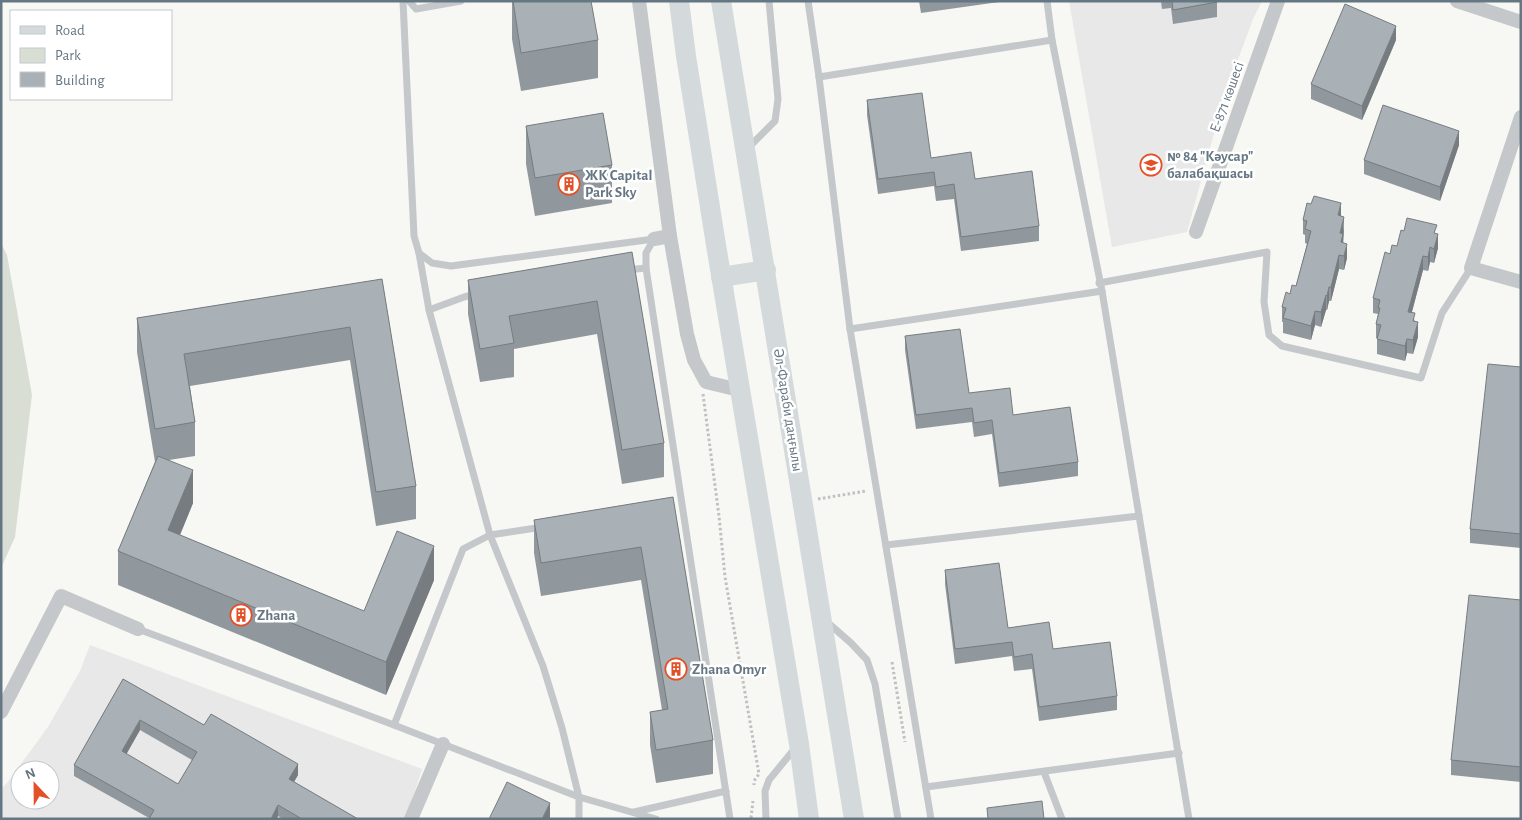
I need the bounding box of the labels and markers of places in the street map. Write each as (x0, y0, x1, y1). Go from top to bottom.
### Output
place label: № 84 "Кәусар" балабақшасы (1167, 149, 1253, 181)
school or university icon: № 84 "Кәусар" балабақшасы (1139, 153, 1163, 177)
place label: ЖК Capital Park Sky (585, 168, 653, 200)
building icon: ЖК Capital Park Sky (557, 172, 581, 196)
building icon: Zhana (229, 603, 253, 627)
place label: Zhana (257, 608, 295, 623)
building icon: Zhana Omyr (664, 657, 688, 681)
place label: Zhana Omyr (692, 662, 767, 677)

